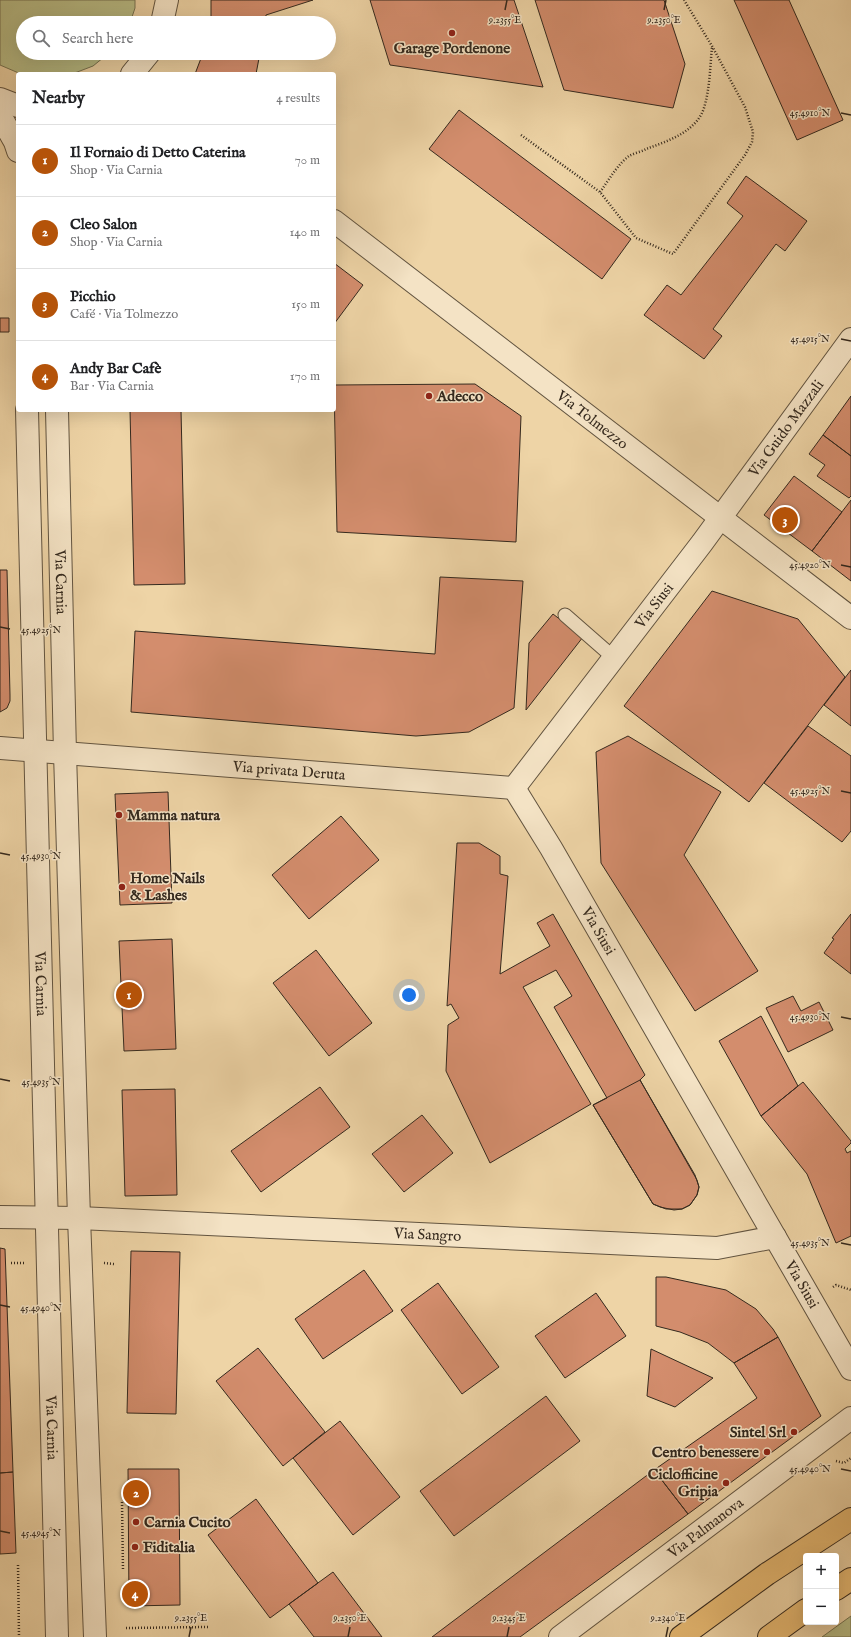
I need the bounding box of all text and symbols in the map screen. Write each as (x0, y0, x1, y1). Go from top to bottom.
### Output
text: 9.2355°E (488, 14, 521, 27)
text: 9.2350°E (646, 14, 681, 27)
search box (16, 16, 336, 60)
icon: search (30, 27, 52, 49)
marker: Garage Pordenone (447, 28, 457, 38)
text: Search here (62, 29, 133, 48)
place label: Garage Pordenone (394, 39, 510, 58)
text: Nearby (32, 88, 85, 109)
text: 4 results (276, 90, 320, 107)
text: 45.4910°N (790, 107, 831, 120)
text: Il Fornaio di Detto Caterina (70, 143, 246, 162)
text: 1 (43, 152, 47, 169)
text: 70 m (295, 152, 320, 169)
text: Shop · Via Carnia (70, 162, 162, 179)
text: Cleo Salon (70, 215, 137, 234)
text: 2 (42, 224, 48, 241)
text: 140 m (290, 224, 320, 241)
text: Shop · Via Carnia (70, 234, 162, 251)
text: Picchio (70, 287, 116, 306)
text: 3 (43, 296, 47, 313)
text: 150 m (291, 296, 320, 313)
text: Café · Via Tolmezzo (70, 306, 178, 323)
text: 45.4915°N (790, 333, 830, 346)
text: Andy Bar Cafè (70, 359, 161, 378)
text: 4 (42, 368, 48, 385)
text: 170 m (290, 368, 320, 385)
street label: Via Guido Mazzali (743, 376, 828, 481)
text: Bar · Via Carnia (70, 378, 154, 395)
street label: Via Tolmezzo (552, 385, 632, 453)
place label: Adecco (436, 387, 483, 406)
marker: Adecco (424, 391, 434, 401)
pin: 3 (772, 505, 798, 535)
street label: Via Carnia (51, 548, 71, 615)
text: 45.4920°N (789, 559, 831, 572)
street label: Via Siusi (630, 579, 677, 633)
text: 45.4925°N (21, 624, 61, 637)
street label: Via privata Deruta (231, 757, 347, 784)
text: 45.4925°N (790, 785, 830, 798)
place label: Mamma natura (127, 806, 220, 825)
marker: Mamma natura (114, 810, 124, 820)
text: 45.4930°N (21, 850, 62, 863)
place label: Home Nails & Lashes (130, 869, 206, 905)
marker: Home Nails & Lashes (117, 882, 127, 892)
street label: Via Siusi (577, 902, 620, 958)
street label: Via Carnia (31, 950, 51, 1017)
pin: 1 (116, 980, 142, 1010)
your location (399, 985, 419, 1005)
text: 45.4930°N (790, 1011, 831, 1024)
text: 45.4935°N (21, 1076, 61, 1089)
street label: Via Sangro (392, 1223, 462, 1245)
text: 45.4935°N (790, 1237, 830, 1250)
street label: Via Siusi (780, 1256, 824, 1312)
text: 45.4940°N (20, 1302, 62, 1315)
street label: Via Carnia (42, 1394, 62, 1461)
place label: Sintel Srl (730, 1423, 787, 1442)
marker: Sintel Srl (789, 1427, 799, 1437)
place label: Centro benessere (652, 1443, 759, 1462)
marker: Centro benessere (762, 1447, 772, 1457)
text: 45.4940°N (789, 1463, 831, 1476)
place label: Ciclofficine Gripia (648, 1465, 719, 1501)
pin: 2 (123, 1478, 149, 1508)
marker: Ciclofficine Gripia (721, 1478, 731, 1488)
street label: Via Palmanova (663, 1493, 747, 1563)
place label: Carnia Cucito (144, 1513, 231, 1532)
marker: Carnia Cucito (131, 1517, 141, 1527)
text: 45.4945°N (21, 1527, 61, 1540)
place label: Fiditalia (143, 1538, 195, 1557)
marker: Fiditalia (130, 1542, 140, 1552)
map controls (803, 1553, 839, 1625)
button: + (803, 1553, 839, 1589)
pin: 4 (122, 1579, 148, 1609)
button: − (803, 1589, 839, 1625)
text: 9.2355°E (174, 1612, 207, 1625)
text: 9.2350°E (332, 1612, 367, 1625)
text: 9.2345°E (491, 1612, 526, 1625)
text: 9.2340°E (650, 1612, 685, 1625)

